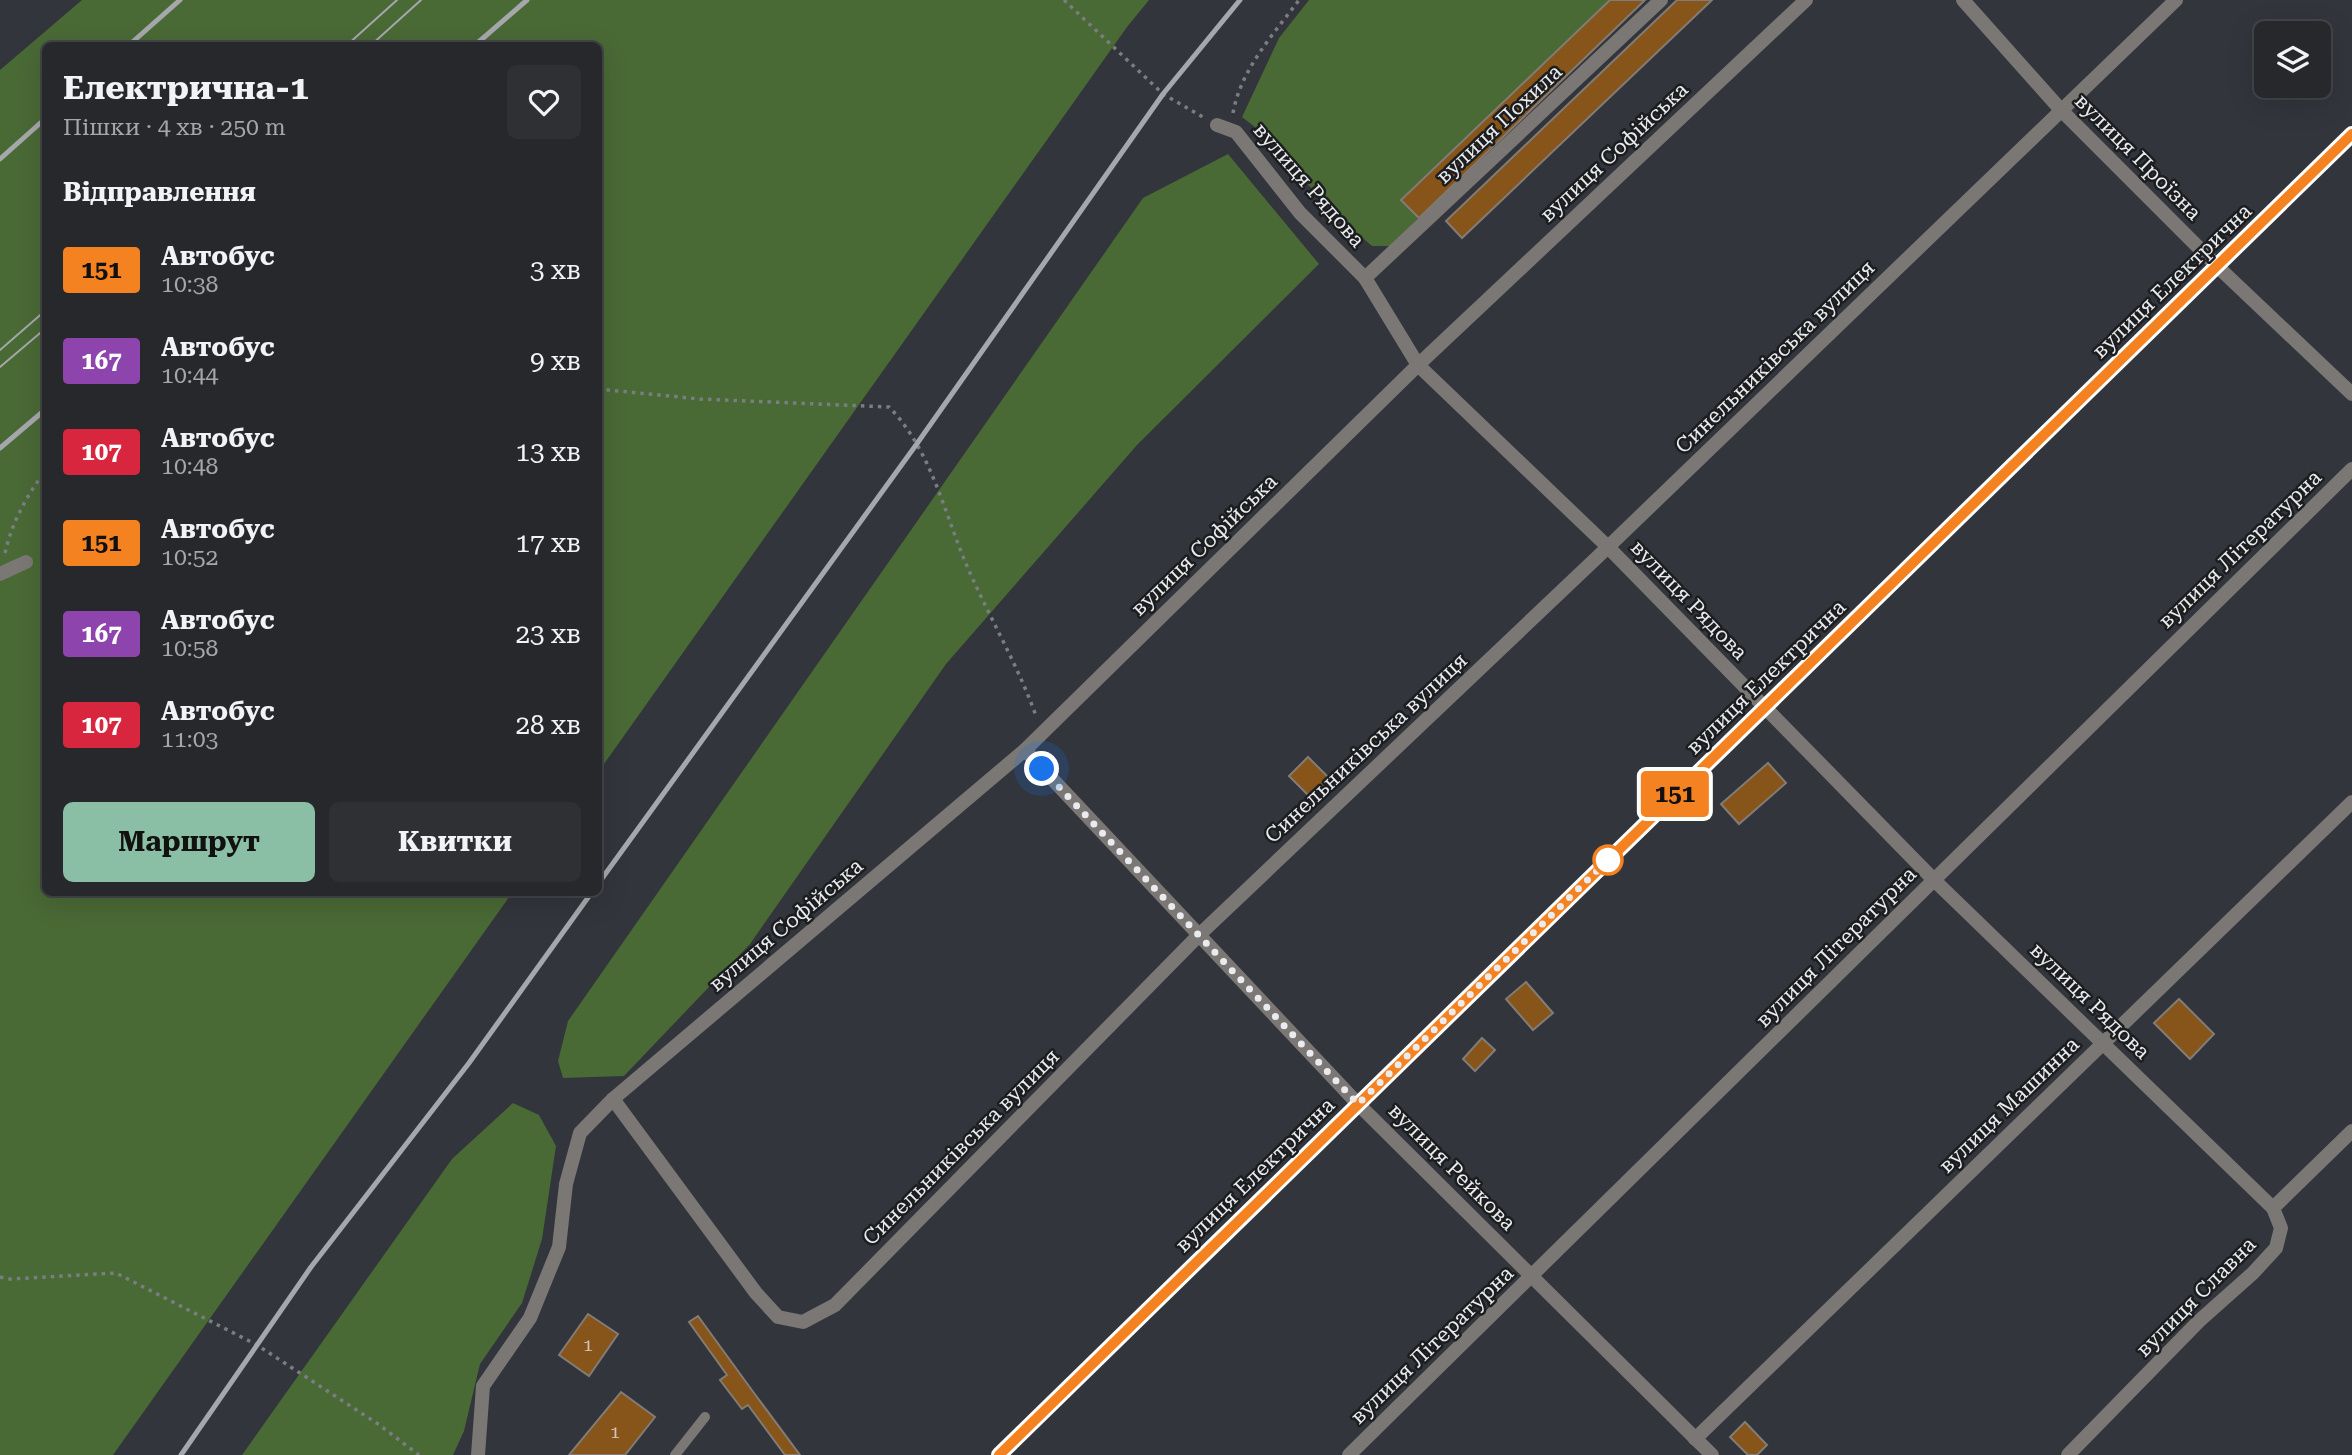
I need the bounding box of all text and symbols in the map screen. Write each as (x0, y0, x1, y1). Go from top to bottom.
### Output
map controls (2254, 21, 2331, 98)
button: layers (2254, 21, 2331, 98)
street label: вулиця Похила (1431, 59, 1567, 188)
button: heart (507, 65, 581, 139)
text: Електрична-1 (63, 68, 309, 107)
street label: вулиця Софійська (1535, 77, 1693, 227)
street label: вулиця Проїзна (2070, 89, 2207, 226)
text: Пішки · 4 хв · 250 m (63, 114, 286, 141)
street label: вулиця Рядова (1249, 118, 1370, 252)
text: Відправлення (63, 177, 256, 207)
street label: вулиця Електрична (2088, 199, 2257, 363)
text: Автобус (161, 241, 275, 271)
text: 3 хв (530, 255, 581, 285)
text: 151 (81, 256, 122, 284)
street label: Синельниківська вулиця (1671, 256, 1879, 458)
text: 10:38 (161, 271, 218, 298)
text: Автобус (161, 332, 275, 362)
text: 9 хв (530, 346, 581, 376)
text: 167 (81, 347, 122, 375)
text: 10:44 (161, 362, 218, 389)
text: Автобус (161, 423, 275, 453)
text: 13 хв (515, 437, 581, 467)
text: 107 (81, 438, 122, 466)
text: 10:48 (161, 453, 218, 480)
street label: вулиця Літературна (2154, 465, 2327, 633)
street label: вулиця Софійська (1126, 469, 1282, 621)
text: Автобус (161, 514, 275, 544)
text: 17 хв (515, 528, 581, 558)
text: 151 (81, 529, 122, 557)
street label: вулиця Рядова (1626, 535, 1752, 665)
text: 10:52 (161, 544, 218, 571)
street label: вулиця Електрична (1682, 595, 1851, 759)
text: Автобус (161, 605, 275, 635)
text: 23 хв (515, 619, 581, 649)
text: 167 (81, 620, 122, 648)
text: 10:58 (161, 635, 218, 662)
street label: Синельниківська вулиця (1260, 648, 1472, 848)
text: Автобус (161, 696, 275, 726)
text: 28 хв (515, 710, 581, 740)
text: 107 (81, 711, 122, 739)
text: 11:03 (161, 726, 218, 753)
your location (1024, 751, 1059, 786)
line badge: 151 (1635, 771, 1715, 817)
text: 151 (1655, 780, 1695, 808)
button: Маршрут (63, 802, 315, 882)
button: Квитки (329, 802, 581, 882)
unlabelled marker (1593, 845, 1623, 875)
street label: вулиця Софійська (704, 853, 868, 996)
street label: вулиця Літературна (1751, 862, 1921, 1032)
street label: вулиця Рядова (2025, 938, 2155, 1064)
street label: вулиця Машинна (1934, 1032, 2084, 1178)
street label: Синельниківська вулиця (858, 1044, 1064, 1250)
street label: вулиця Електрична (1171, 1093, 1340, 1257)
street label: вулиця Рейкова (1384, 1099, 1521, 1236)
street label: вулиця Славна (2131, 1232, 2261, 1362)
street label: вулиця Літературна (1346, 1261, 1519, 1429)
house number: 1 (583, 1334, 593, 1355)
house number: 1 (610, 1421, 620, 1442)

